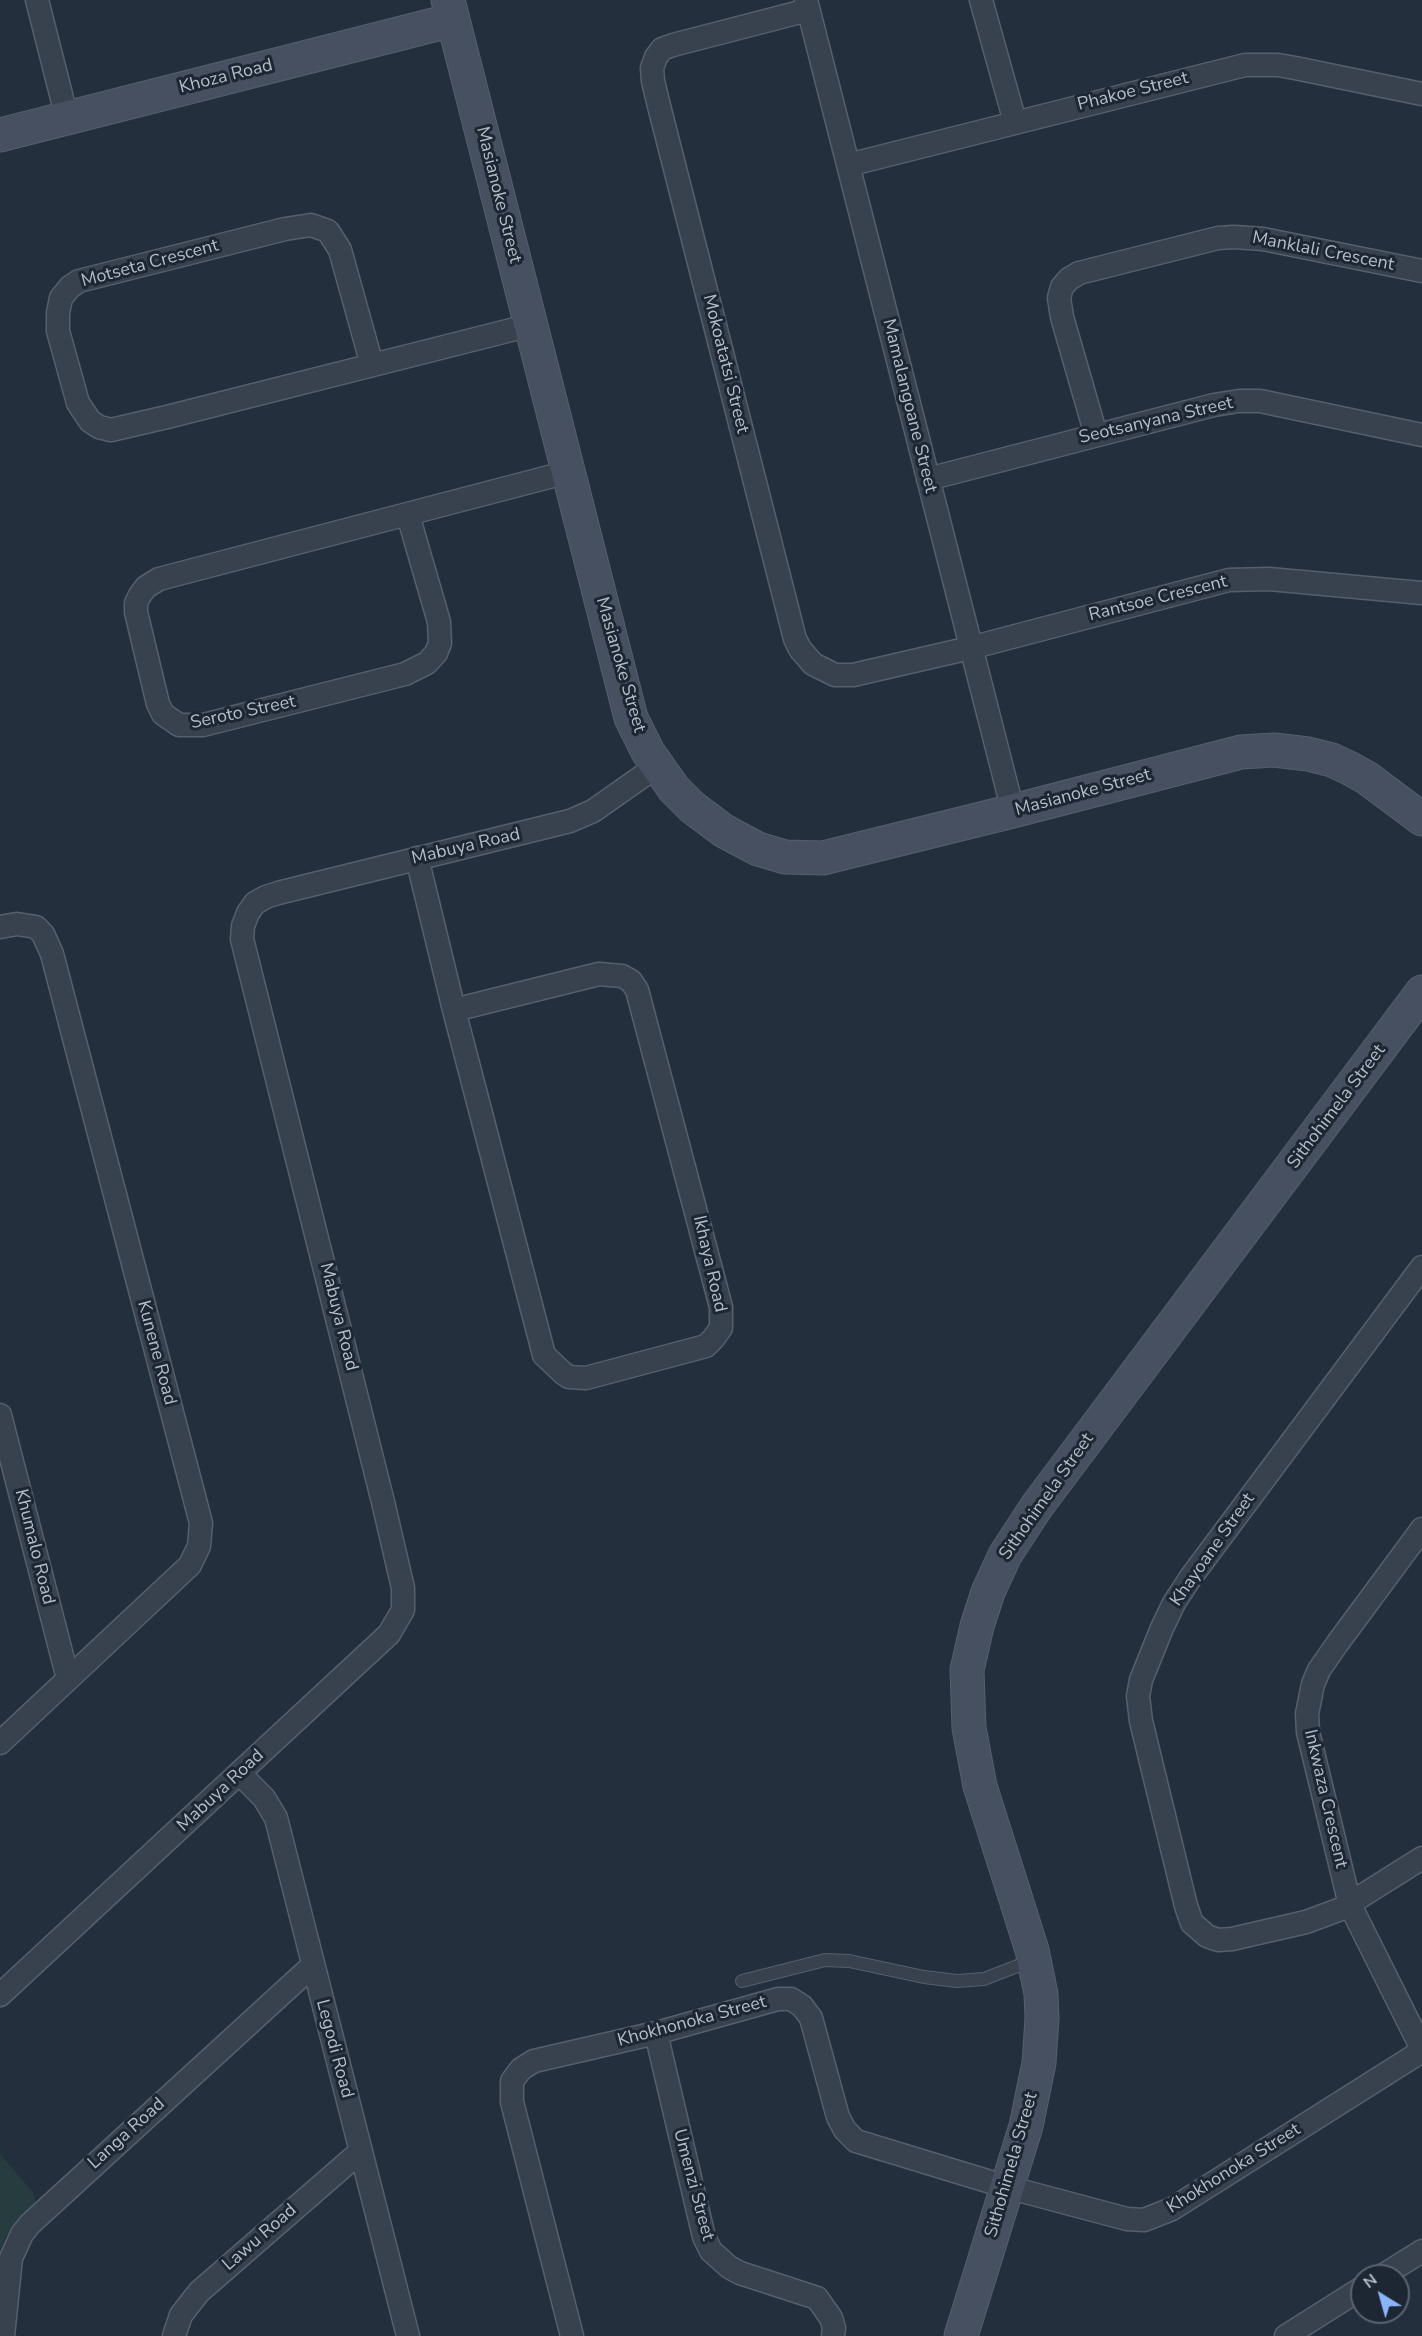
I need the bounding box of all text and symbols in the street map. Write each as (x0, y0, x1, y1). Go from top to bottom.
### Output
street label: Khoza Road (177, 55, 275, 99)
street label: Phakoe Street (1075, 68, 1191, 116)
street label: Masianoke Street (471, 125, 525, 265)
street label: Manklali Crescent (1250, 228, 1396, 276)
street label: Motseta Crescent (79, 235, 221, 293)
street label: Mokoatatsi Street (697, 292, 753, 436)
street label: Mamalangoane Street (877, 317, 941, 495)
street label: Seotsanyana Street (1077, 393, 1235, 449)
street label: Rantsoe Crescent (1087, 571, 1229, 627)
street label: Masianoke Street (590, 595, 650, 735)
street label: Seroto Street (188, 691, 298, 735)
street label: Masianoke Street (1013, 764, 1153, 822)
street label: Mabuya Road (410, 824, 522, 870)
street label: Sithohimela Street (1283, 1041, 1391, 1173)
street label: Ikhaya Road (687, 1214, 731, 1314)
street label: Mabuya Road (314, 1261, 362, 1373)
street label: Kunene Road (132, 1298, 180, 1408)
street label: Sithohimela Street (995, 1429, 1099, 1565)
street label: Khumalo Road (9, 1487, 59, 1607)
street label: Khayoane Street (1166, 1489, 1260, 1611)
street label: Inkwaza Crescent (1299, 1728, 1351, 1870)
street label: Mabuya Road (173, 1745, 269, 1837)
street label: Khokhonoka Street (615, 1992, 769, 2052)
street label: Legodi Road (310, 1997, 358, 2101)
street label: Sithohimela Street (981, 2090, 1043, 2240)
street label: Langa Road (84, 2094, 170, 2174)
street label: Khokhonoka Street (1163, 2119, 1305, 2219)
street label: Umenzi Street (668, 2127, 718, 2243)
street label: Lawu Road (219, 2200, 301, 2276)
north arrow (1350, 2264, 1410, 2324)
text: N (1359, 2269, 1382, 2294)

